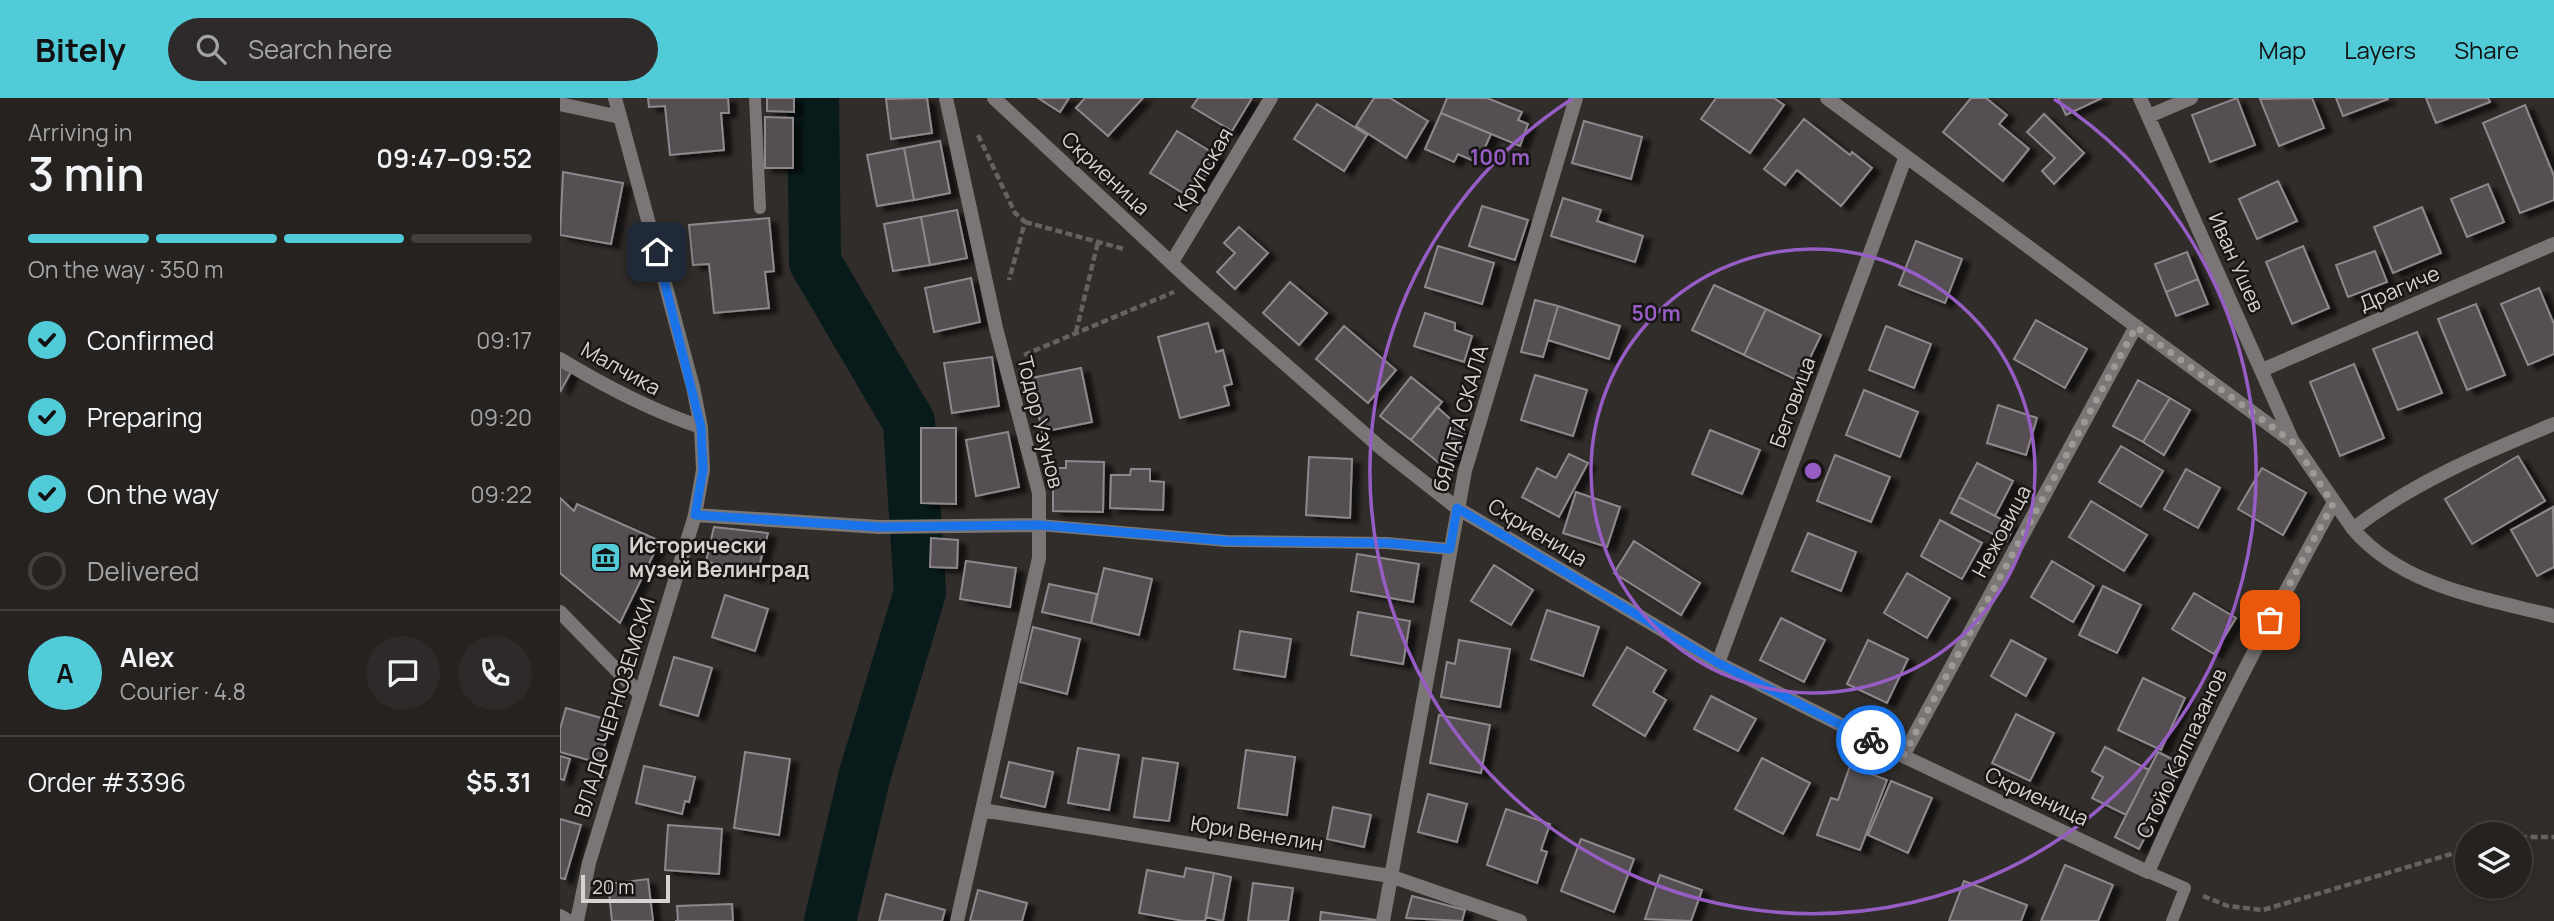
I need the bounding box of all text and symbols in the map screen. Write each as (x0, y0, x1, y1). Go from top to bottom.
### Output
search box (168, 18, 658, 81)
text: Bitely (35, 27, 126, 72)
icon: search (192, 30, 230, 68)
text: Search here (248, 31, 393, 67)
text: Map (2259, 33, 2306, 66)
text: Layers (2344, 33, 2416, 66)
text: Share (2454, 33, 2519, 66)
text: Arriving in (28, 116, 133, 148)
street label: Крупская (1167, 122, 1239, 216)
street label: Скриеница (1056, 125, 1156, 221)
text: 09:47–09:52 (376, 140, 532, 176)
text: 3 min (28, 142, 145, 205)
text: 100 m (1470, 143, 1530, 171)
street label: Иван Ушев (2203, 208, 2271, 316)
pin (627, 222, 687, 282)
icon: home (638, 233, 676, 271)
text: On the way · 350 m (28, 253, 224, 285)
street label: Драгиче (2354, 259, 2444, 317)
text: 50 m (1631, 299, 1681, 327)
icon: check (28, 321, 66, 359)
text: Confirmed (87, 322, 214, 358)
text: 09:17 (476, 324, 532, 356)
street label: Малчика (576, 335, 666, 401)
street label: бЯЛАТА СКАЛА (1426, 341, 1494, 495)
street label: Тодор Узунов (1011, 353, 1071, 491)
street label: Беговица (1763, 353, 1821, 451)
icon: check (28, 398, 66, 436)
text: Preparing (87, 399, 203, 435)
text: 09:20 (470, 401, 532, 433)
centre of rings (1801, 459, 1825, 483)
icon: check (28, 475, 66, 513)
text: On the way (87, 476, 219, 512)
text: 09:22 (471, 478, 532, 510)
street label: Нежовица (1965, 480, 2037, 582)
street label: Скриеница (1483, 491, 1593, 573)
place label: Исторически музей Велинград (629, 531, 809, 583)
museum icon: Исторически музей Велинград (589, 540, 623, 574)
text: Delivered (87, 553, 199, 589)
pin (2240, 590, 2300, 650)
street label: ВЛАДО ЧЕРНОЗЕМСКИ (567, 594, 661, 820)
icon: bag (2251, 601, 2289, 639)
button: chat (366, 636, 440, 710)
button: phone (458, 636, 532, 710)
text: Alex (120, 639, 174, 675)
text: A (56, 655, 74, 691)
street label: Стойо Калпазанов (2129, 663, 2233, 843)
text: Courier · 4.8 (120, 675, 246, 707)
courier (1836, 705, 1906, 775)
icon: bike (1852, 721, 1890, 759)
street label: Скриеница (1981, 760, 2093, 832)
text: Order #3396 (28, 764, 186, 800)
text: $5.31 (466, 764, 532, 800)
street label: Юри Венелин (1189, 809, 1325, 857)
map controls (2455, 822, 2532, 899)
button: layers (2455, 822, 2532, 899)
scale bar (581, 872, 670, 904)
text: 20 m (592, 874, 634, 900)

